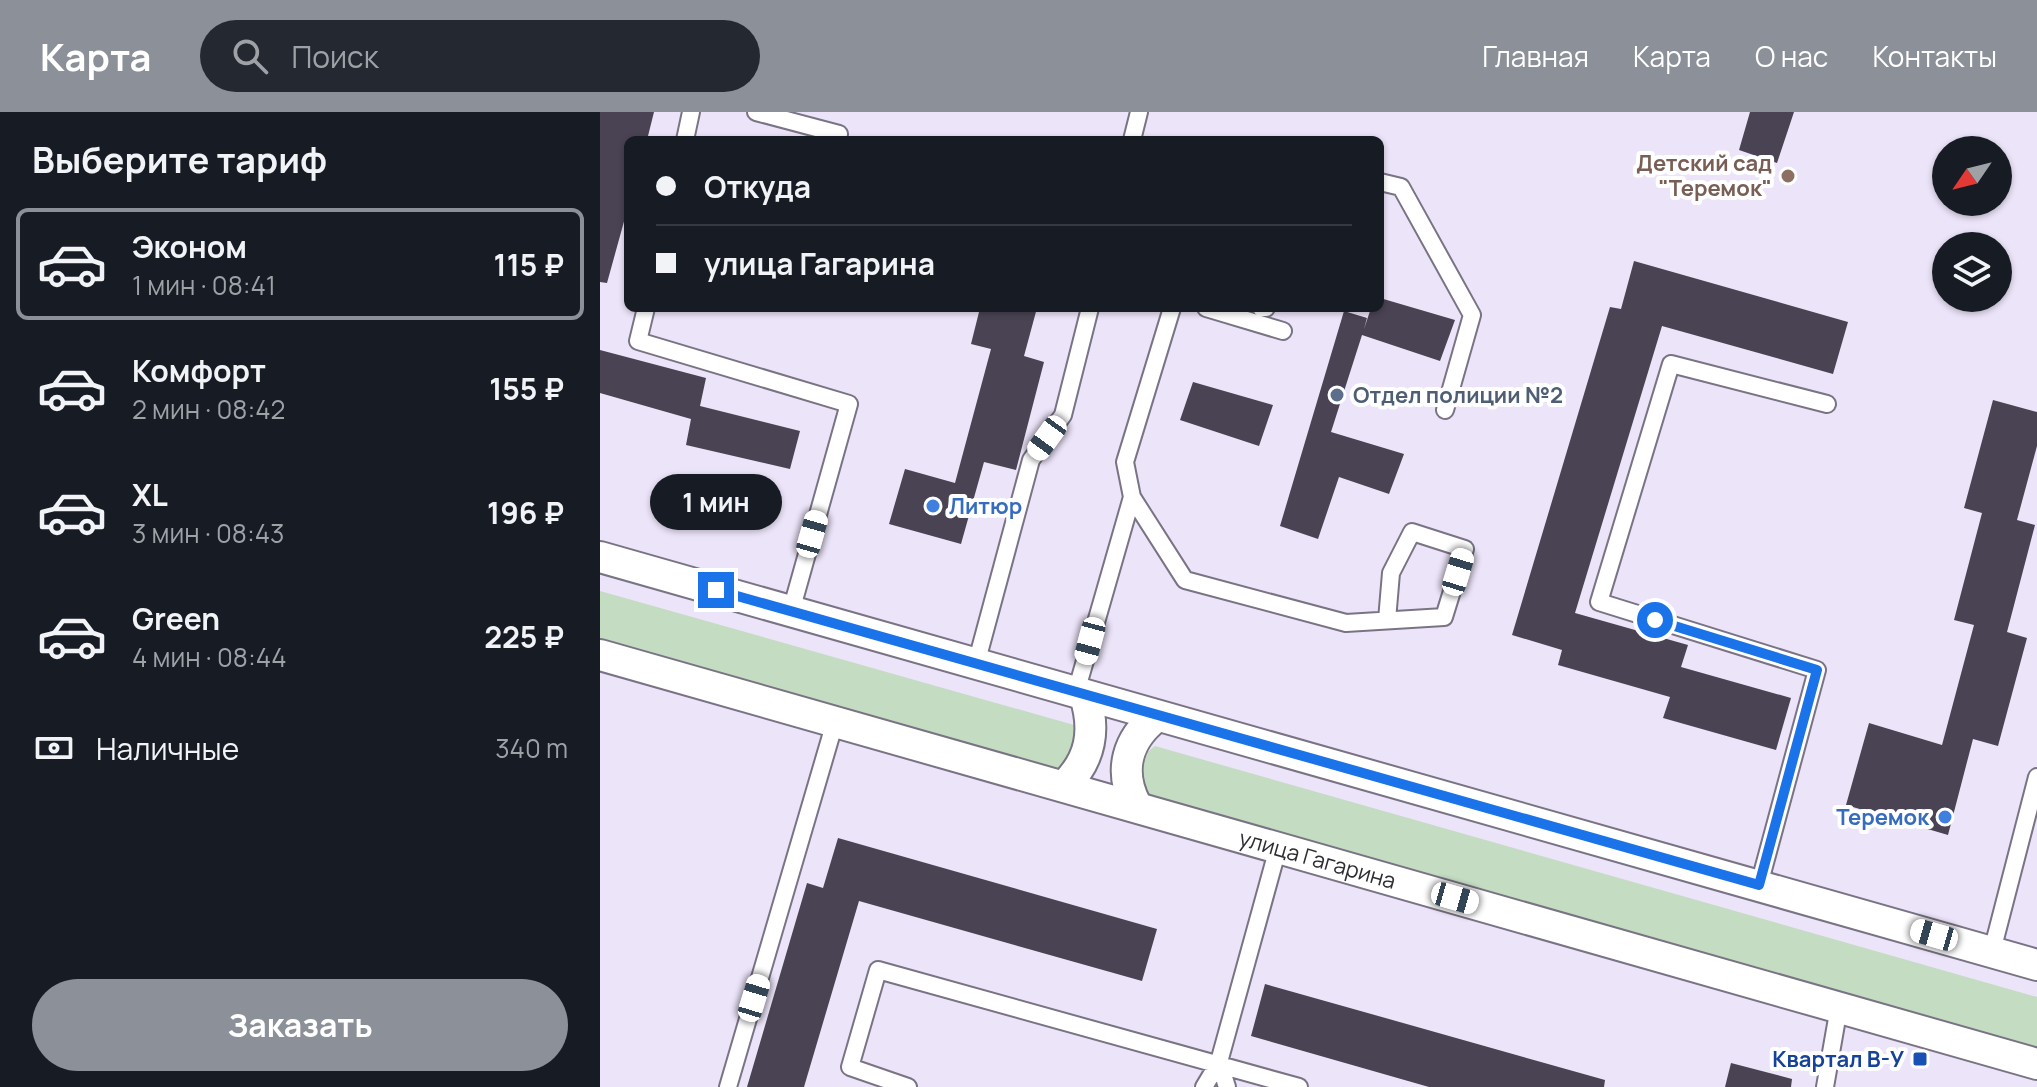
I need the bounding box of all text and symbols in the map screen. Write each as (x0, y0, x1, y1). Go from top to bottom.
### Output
search box (200, 20, 760, 92)
text: Карта (40, 30, 152, 82)
icon: search (228, 34, 272, 78)
text: Поиск (292, 36, 379, 77)
text: Главная (1482, 37, 1589, 75)
text: Карта (1633, 37, 1711, 75)
text: О нас (1755, 37, 1828, 75)
text: Контакты (1872, 37, 1997, 75)
text: Выберите тариф (32, 135, 327, 184)
north arrow (1932, 136, 2012, 216)
map controls (1932, 136, 2012, 312)
place label: Детский сад "Теремок" (1636, 148, 1772, 203)
text: Откуда (704, 166, 811, 207)
marker: Детский сад "Теремок" (1779, 167, 1797, 185)
text: Эконом (132, 226, 247, 267)
icon: car (36, 228, 108, 300)
button: layers (1932, 232, 2012, 312)
text: улица Гагарина (704, 243, 935, 284)
text: 115 ₽ (494, 244, 564, 285)
text: 1 мин · 08:41 (132, 267, 276, 303)
text: Комфорт (132, 350, 266, 391)
icon: car (36, 352, 108, 424)
text: 155 ₽ (489, 368, 564, 409)
place label: Отдел полиции №2 (1353, 380, 1563, 410)
marker: Отдел полиции №2 (1328, 386, 1346, 404)
text: 2 мин · 08:42 (132, 391, 285, 427)
car (1023, 412, 1071, 464)
text: XL (132, 474, 168, 515)
callout: 1 мин (650, 474, 782, 530)
icon: car (36, 476, 108, 548)
text: 1 мин (682, 484, 750, 520)
place label: Литюр (949, 491, 1022, 521)
text: 196 ₽ (487, 492, 564, 533)
marker: Литюр (924, 497, 942, 515)
car (794, 508, 830, 560)
text: 3 мин · 08:43 (132, 515, 284, 551)
car (1440, 546, 1476, 598)
route end (698, 572, 734, 608)
text: Green (132, 598, 220, 639)
icon: car (36, 600, 108, 672)
route start (1637, 602, 1673, 638)
car (1072, 615, 1108, 667)
text: 225 ₽ (484, 616, 564, 657)
text: 4 мин · 08:44 (132, 639, 287, 675)
icon: cash (32, 726, 76, 770)
text: Наличные (96, 728, 239, 769)
text: 340 m (495, 730, 568, 766)
place label: Теремок (1836, 802, 1930, 832)
marker: Теремок (1936, 808, 1954, 826)
street label: улица Гагарина (1236, 823, 1399, 896)
car (1429, 880, 1481, 916)
car (1908, 917, 1960, 953)
car (736, 972, 772, 1024)
button: Заказать (32, 979, 568, 1071)
place label: Квартал В-У (1772, 1044, 1904, 1074)
marker: Квартал В-У (1911, 1050, 1929, 1068)

